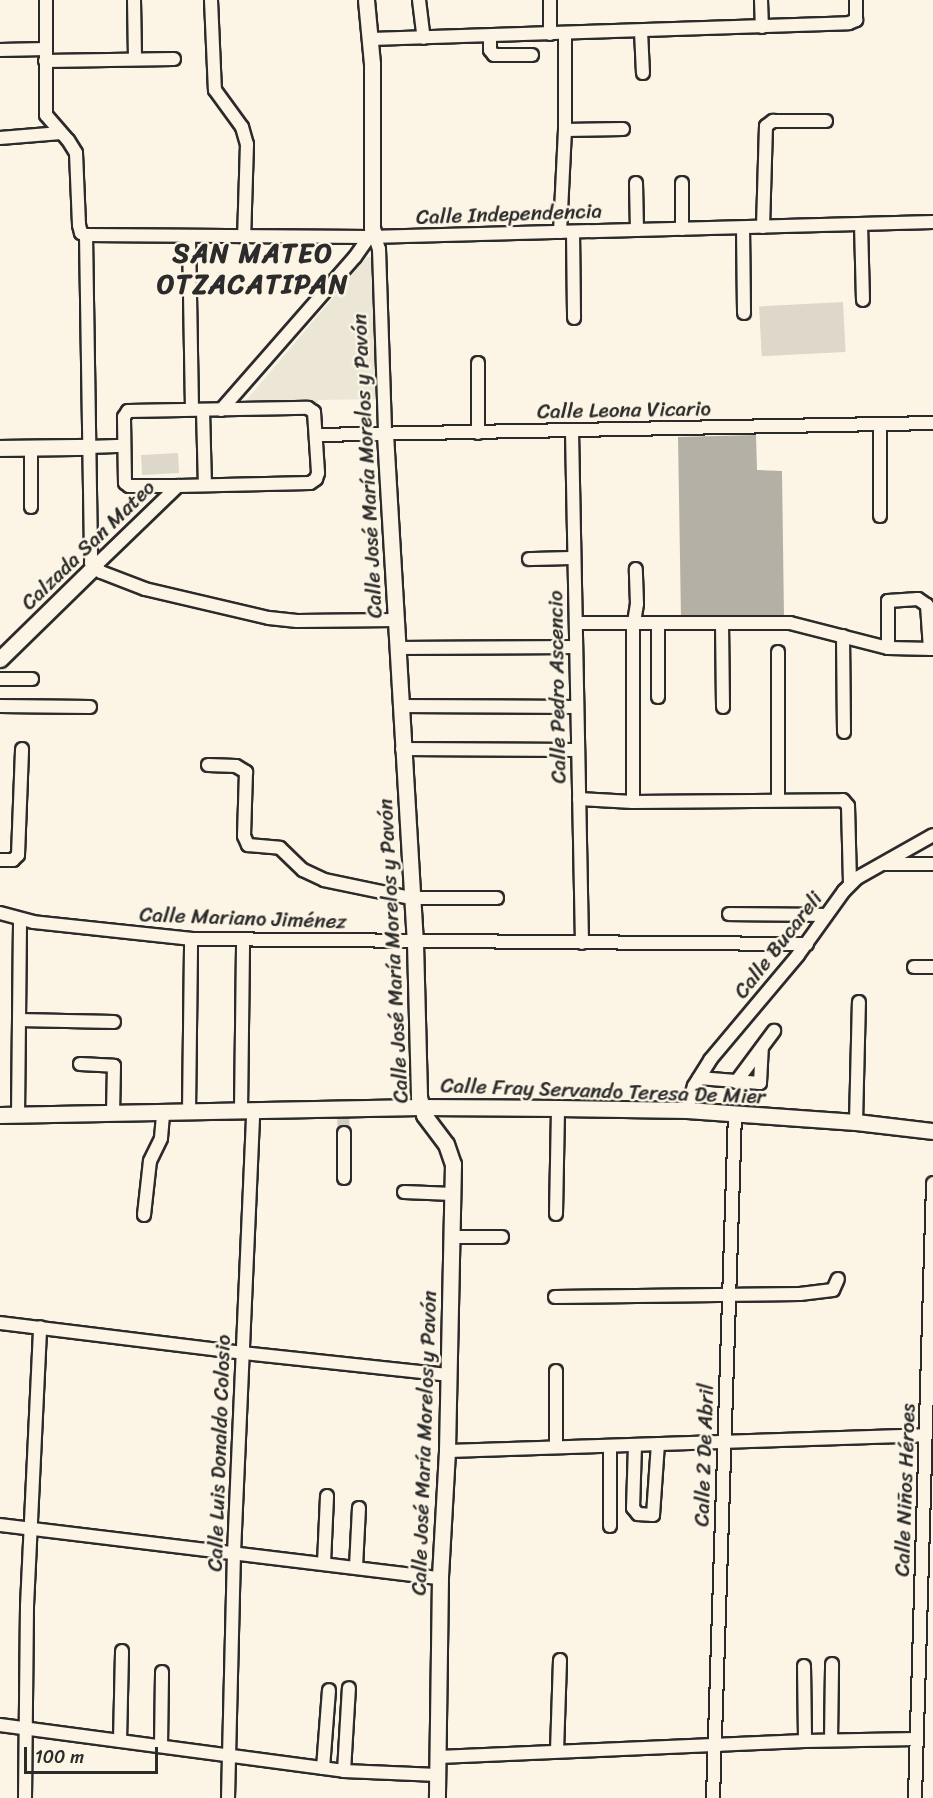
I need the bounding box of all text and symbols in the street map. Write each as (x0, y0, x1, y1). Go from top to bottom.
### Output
street label: Calle Independencia (416, 198, 602, 230)
district label: SAN MATEO OTZACATIPAN (156, 237, 350, 300)
street label: Calle José María Morelos y Pavón (346, 313, 388, 619)
street label: Calle Leona Vicario (536, 396, 712, 424)
street label: Calzada San Mateo (16, 475, 160, 615)
street label: Calle Pedro Ascencio (543, 590, 571, 784)
street label: Calle José María Morelos y Pavón (372, 798, 414, 1104)
street label: Calle Bucareli (729, 887, 827, 1003)
street label: Calle Mariano Jiménez (139, 902, 347, 934)
street label: Calle Fray Servando Teresa De Mier (439, 1073, 767, 1109)
street label: Calle José María Morelos y Pavón (406, 1290, 442, 1596)
street label: Calle Luis Donaldo Colosio (202, 1333, 236, 1573)
street label: Calle 2 De Abril (689, 1383, 719, 1527)
street label: Calle Niños Héroes (889, 1402, 921, 1578)
scale bar (27, 1735, 160, 1773)
text: 100 m (35, 1741, 84, 1773)

